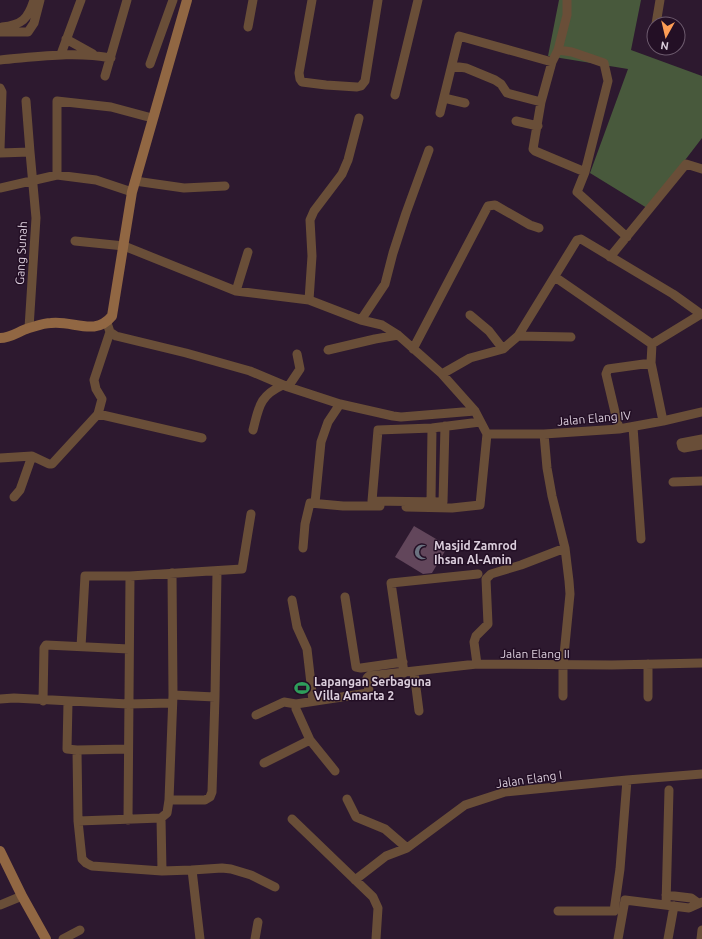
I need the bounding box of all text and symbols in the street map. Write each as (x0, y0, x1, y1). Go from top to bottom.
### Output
north arrow (646, 16, 686, 56)
text: N (660, 39, 670, 52)
street label: Gang Sunah (13, 221, 29, 285)
street label: Jalan Elang IV (556, 408, 632, 428)
place label: Masjid Zamrod Ihsan Al-Amin (434, 539, 517, 566)
mosque icon: Masjid Zamrod Ihsan Al-Amin (413, 543, 431, 561)
street label: Jalan Elang II (500, 647, 570, 660)
place label: Lapangan Serbaguna Villa Amarta 2 (314, 675, 431, 702)
sports icon: Lapangan Serbaguna Villa Amarta 2 (293, 679, 311, 697)
street label: Jalan Elang I (495, 768, 563, 790)

